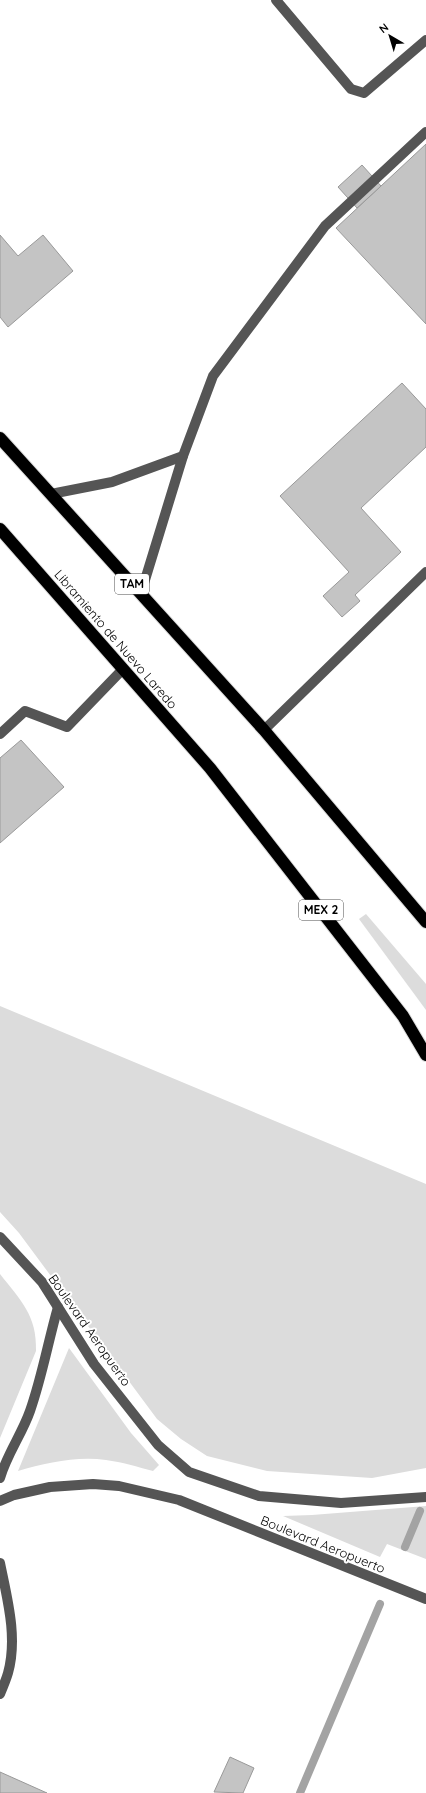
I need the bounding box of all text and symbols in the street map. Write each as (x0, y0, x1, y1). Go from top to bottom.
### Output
north arrow (370, 16, 410, 56)
text: N (376, 20, 391, 36)
street label: Libramiento de Nuevo Laredo (51, 566, 181, 712)
road number: TAM (115, 574, 149, 594)
road number: MEX 2 (299, 900, 343, 920)
street label: Boulevard Aeropuerto (45, 1271, 135, 1389)
street label: Boulevard Aeropuerto (258, 1512, 388, 1576)

